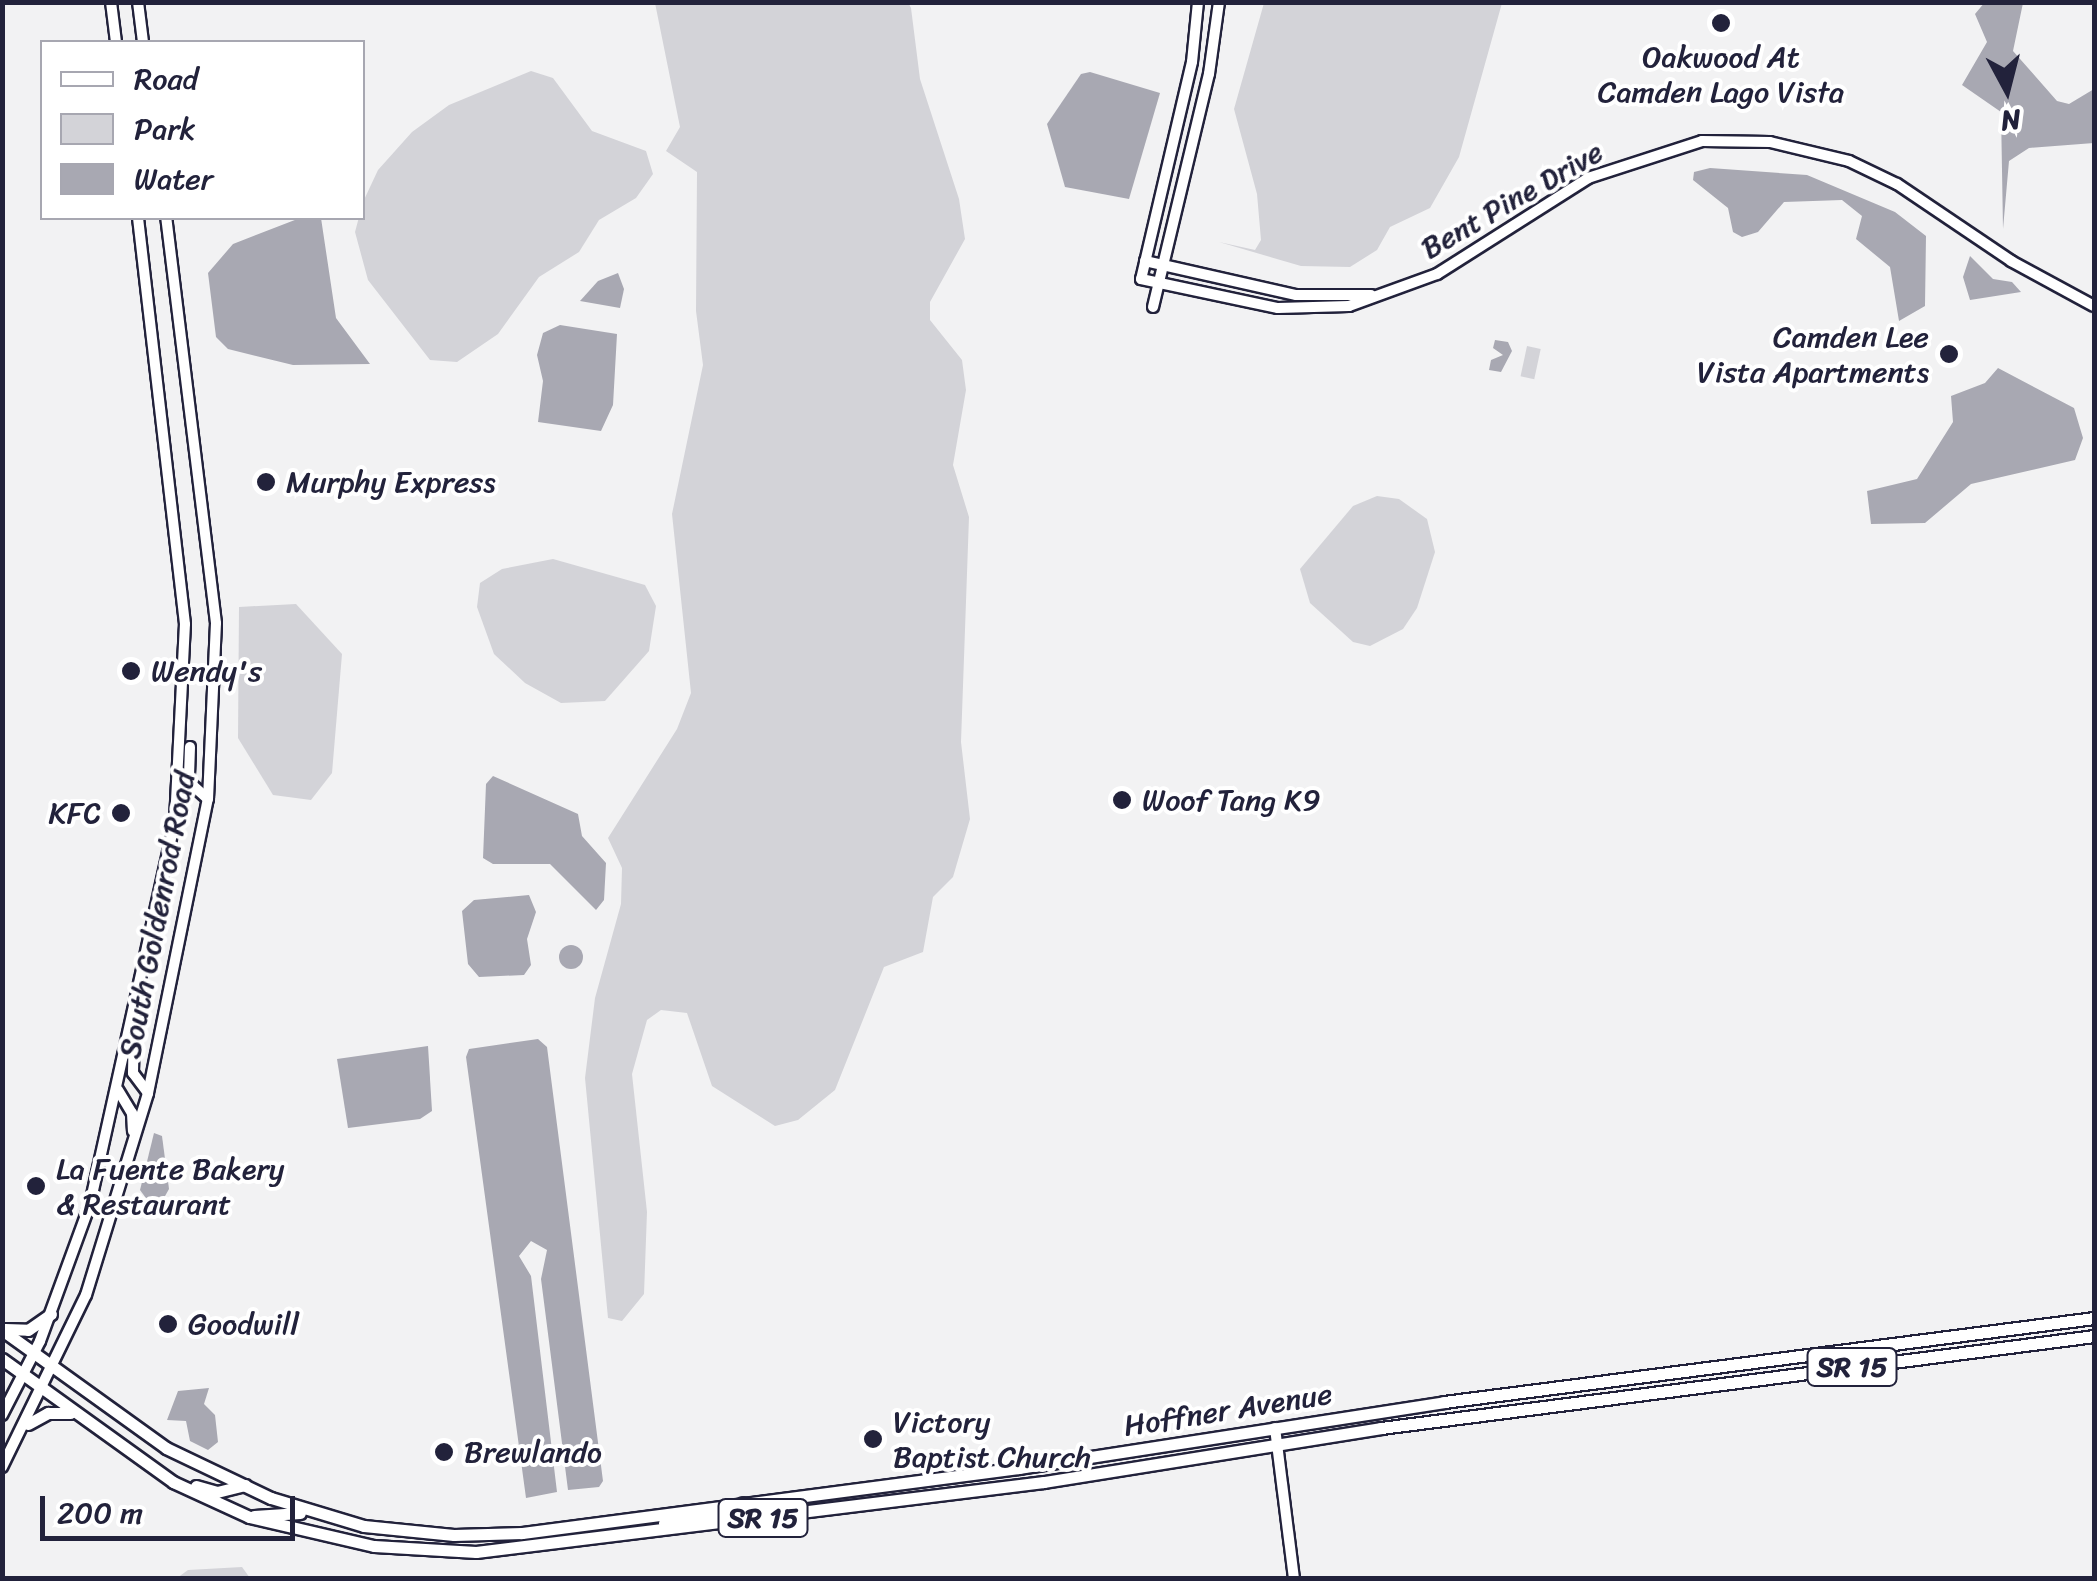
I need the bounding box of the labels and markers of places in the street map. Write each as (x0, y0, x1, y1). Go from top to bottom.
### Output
marker: Oakwood At Camden Lago Vista (1710, 12, 1732, 34)
place label: Oakwood At Camden Lago Vista (1597, 39, 1845, 110)
place label: Camden Lee Vista Apartments (1698, 319, 1929, 390)
marker: Camden Lee Vista Apartments (1938, 343, 1960, 365)
place label: Murphy Express (286, 464, 497, 500)
marker: Murphy Express (255, 471, 277, 493)
place label: Wendy's (151, 653, 262, 689)
marker: Wendy's (120, 660, 142, 682)
place label: Woof Tang K9 (1142, 782, 1322, 818)
marker: Woof Tang K9 (1111, 789, 1133, 811)
place label: KFC (48, 795, 101, 831)
marker: KFC (110, 802, 132, 824)
place label: La Fuente Bakery & Restaurant (56, 1151, 285, 1222)
marker: La Fuente Bakery & Restaurant (25, 1175, 47, 1197)
place label: Goodwill (188, 1306, 299, 1342)
marker: Goodwill (157, 1313, 179, 1335)
place label: Victory Baptist Church (893, 1404, 1091, 1474)
marker: Victory Baptist Church (862, 1428, 884, 1450)
place label: Brewlando (464, 1434, 602, 1470)
marker: Brewlando (433, 1441, 455, 1463)

